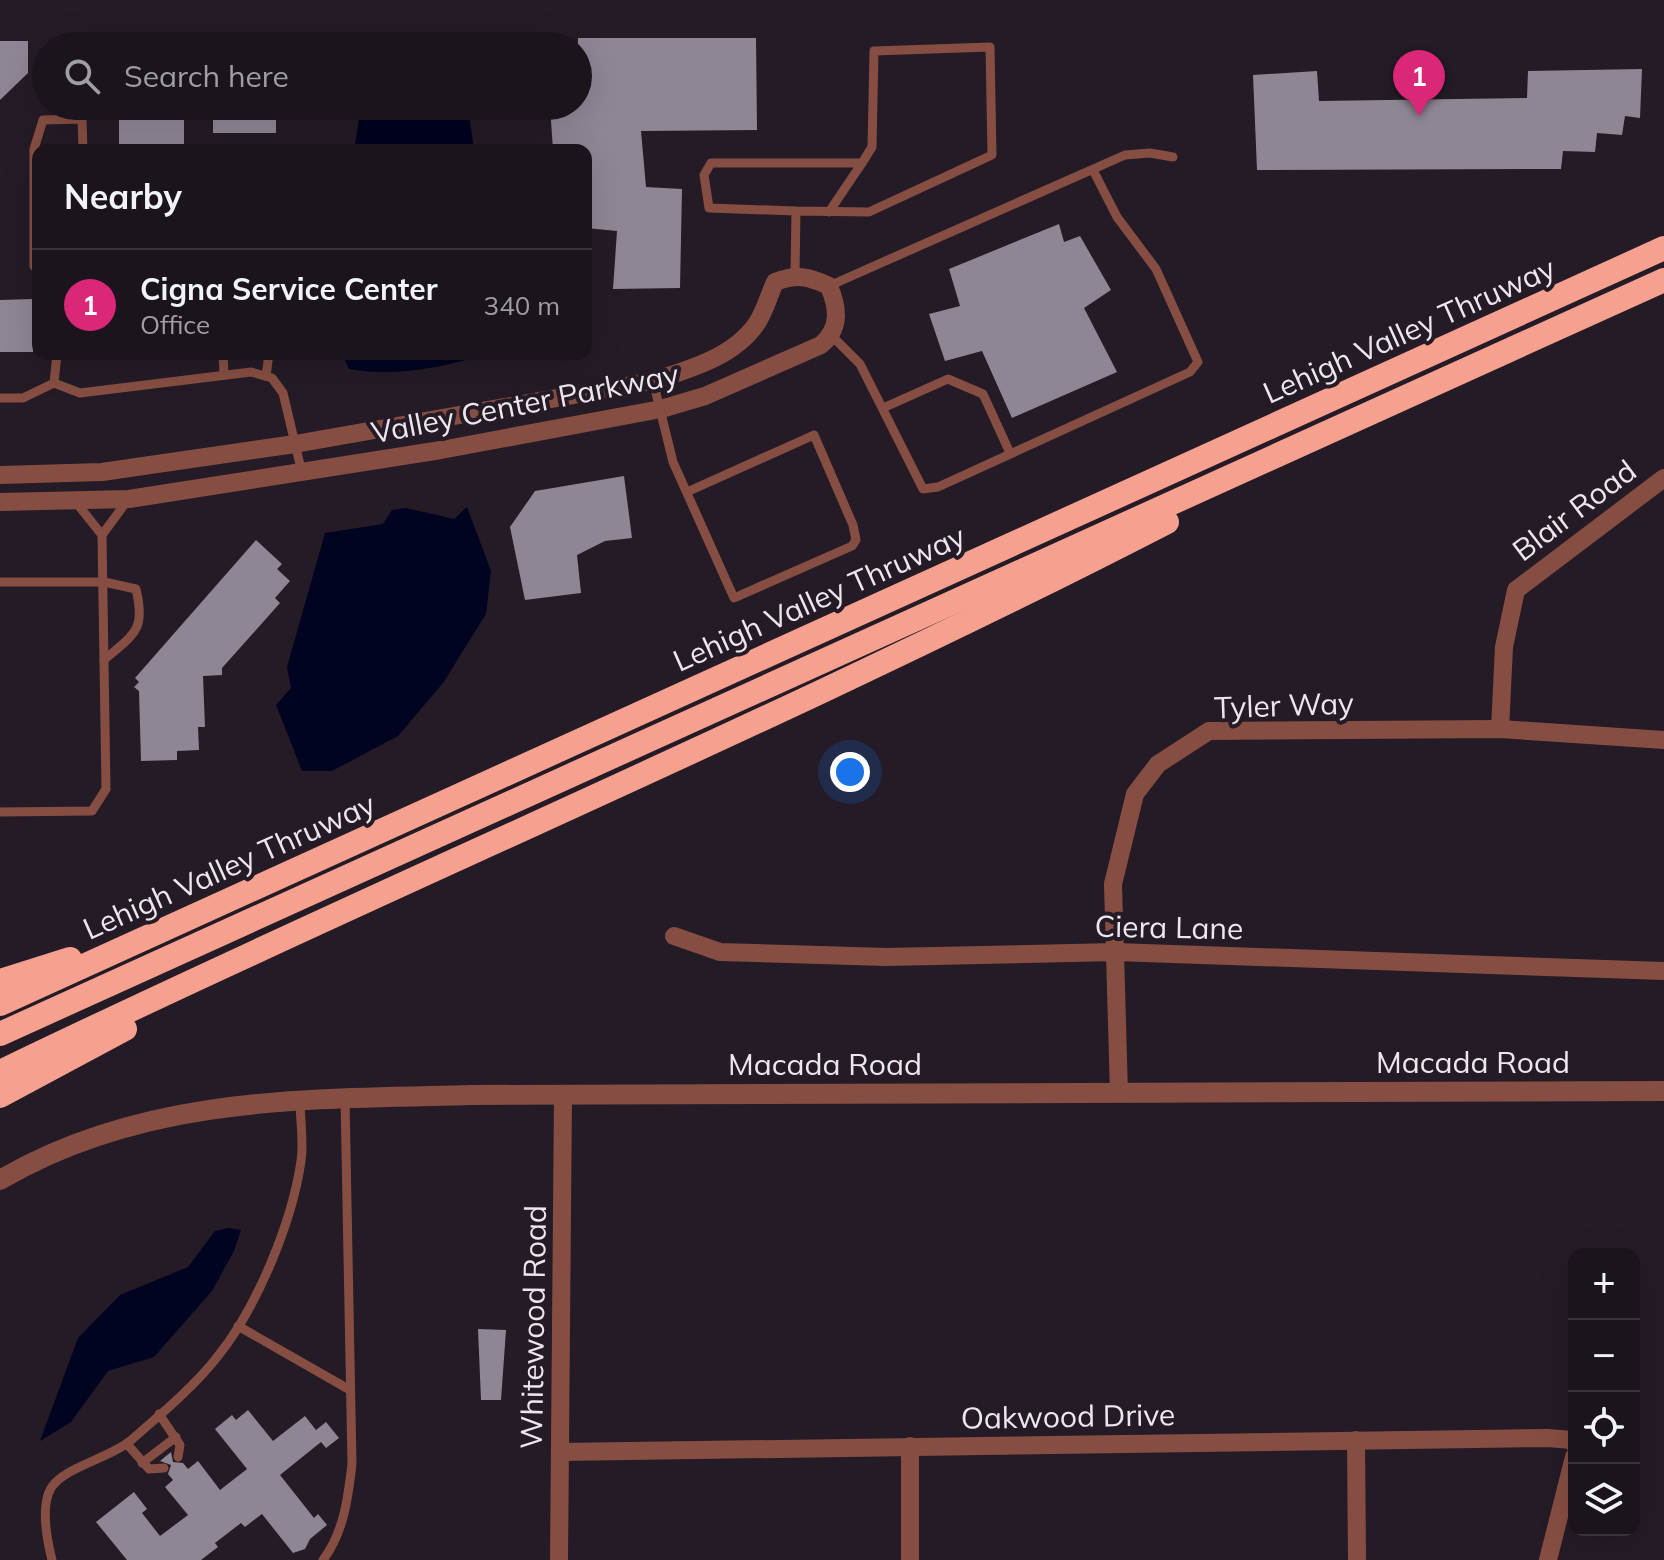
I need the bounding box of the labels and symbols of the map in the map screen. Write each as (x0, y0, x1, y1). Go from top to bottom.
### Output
pin: 1 (1393, 50, 1445, 116)
street label: Lehigh Valley Thruway (1257, 248, 1561, 412)
street label: Valley Center Parkway (368, 355, 682, 451)
street label: Blair Road (1505, 451, 1643, 569)
street label: Lehigh Valley Thruway (667, 516, 971, 680)
street label: Tyler Way (1214, 684, 1355, 726)
your location (830, 752, 870, 792)
street label: Lehigh Valley Thruway (77, 784, 381, 948)
street label: Ciera Lane (1094, 907, 1244, 947)
street label: Macada Road (1376, 1043, 1570, 1081)
street label: Macada Road (728, 1045, 922, 1083)
street label: Whitewood Road (512, 1205, 554, 1449)
street label: Oakwood Drive (960, 1395, 1176, 1437)

